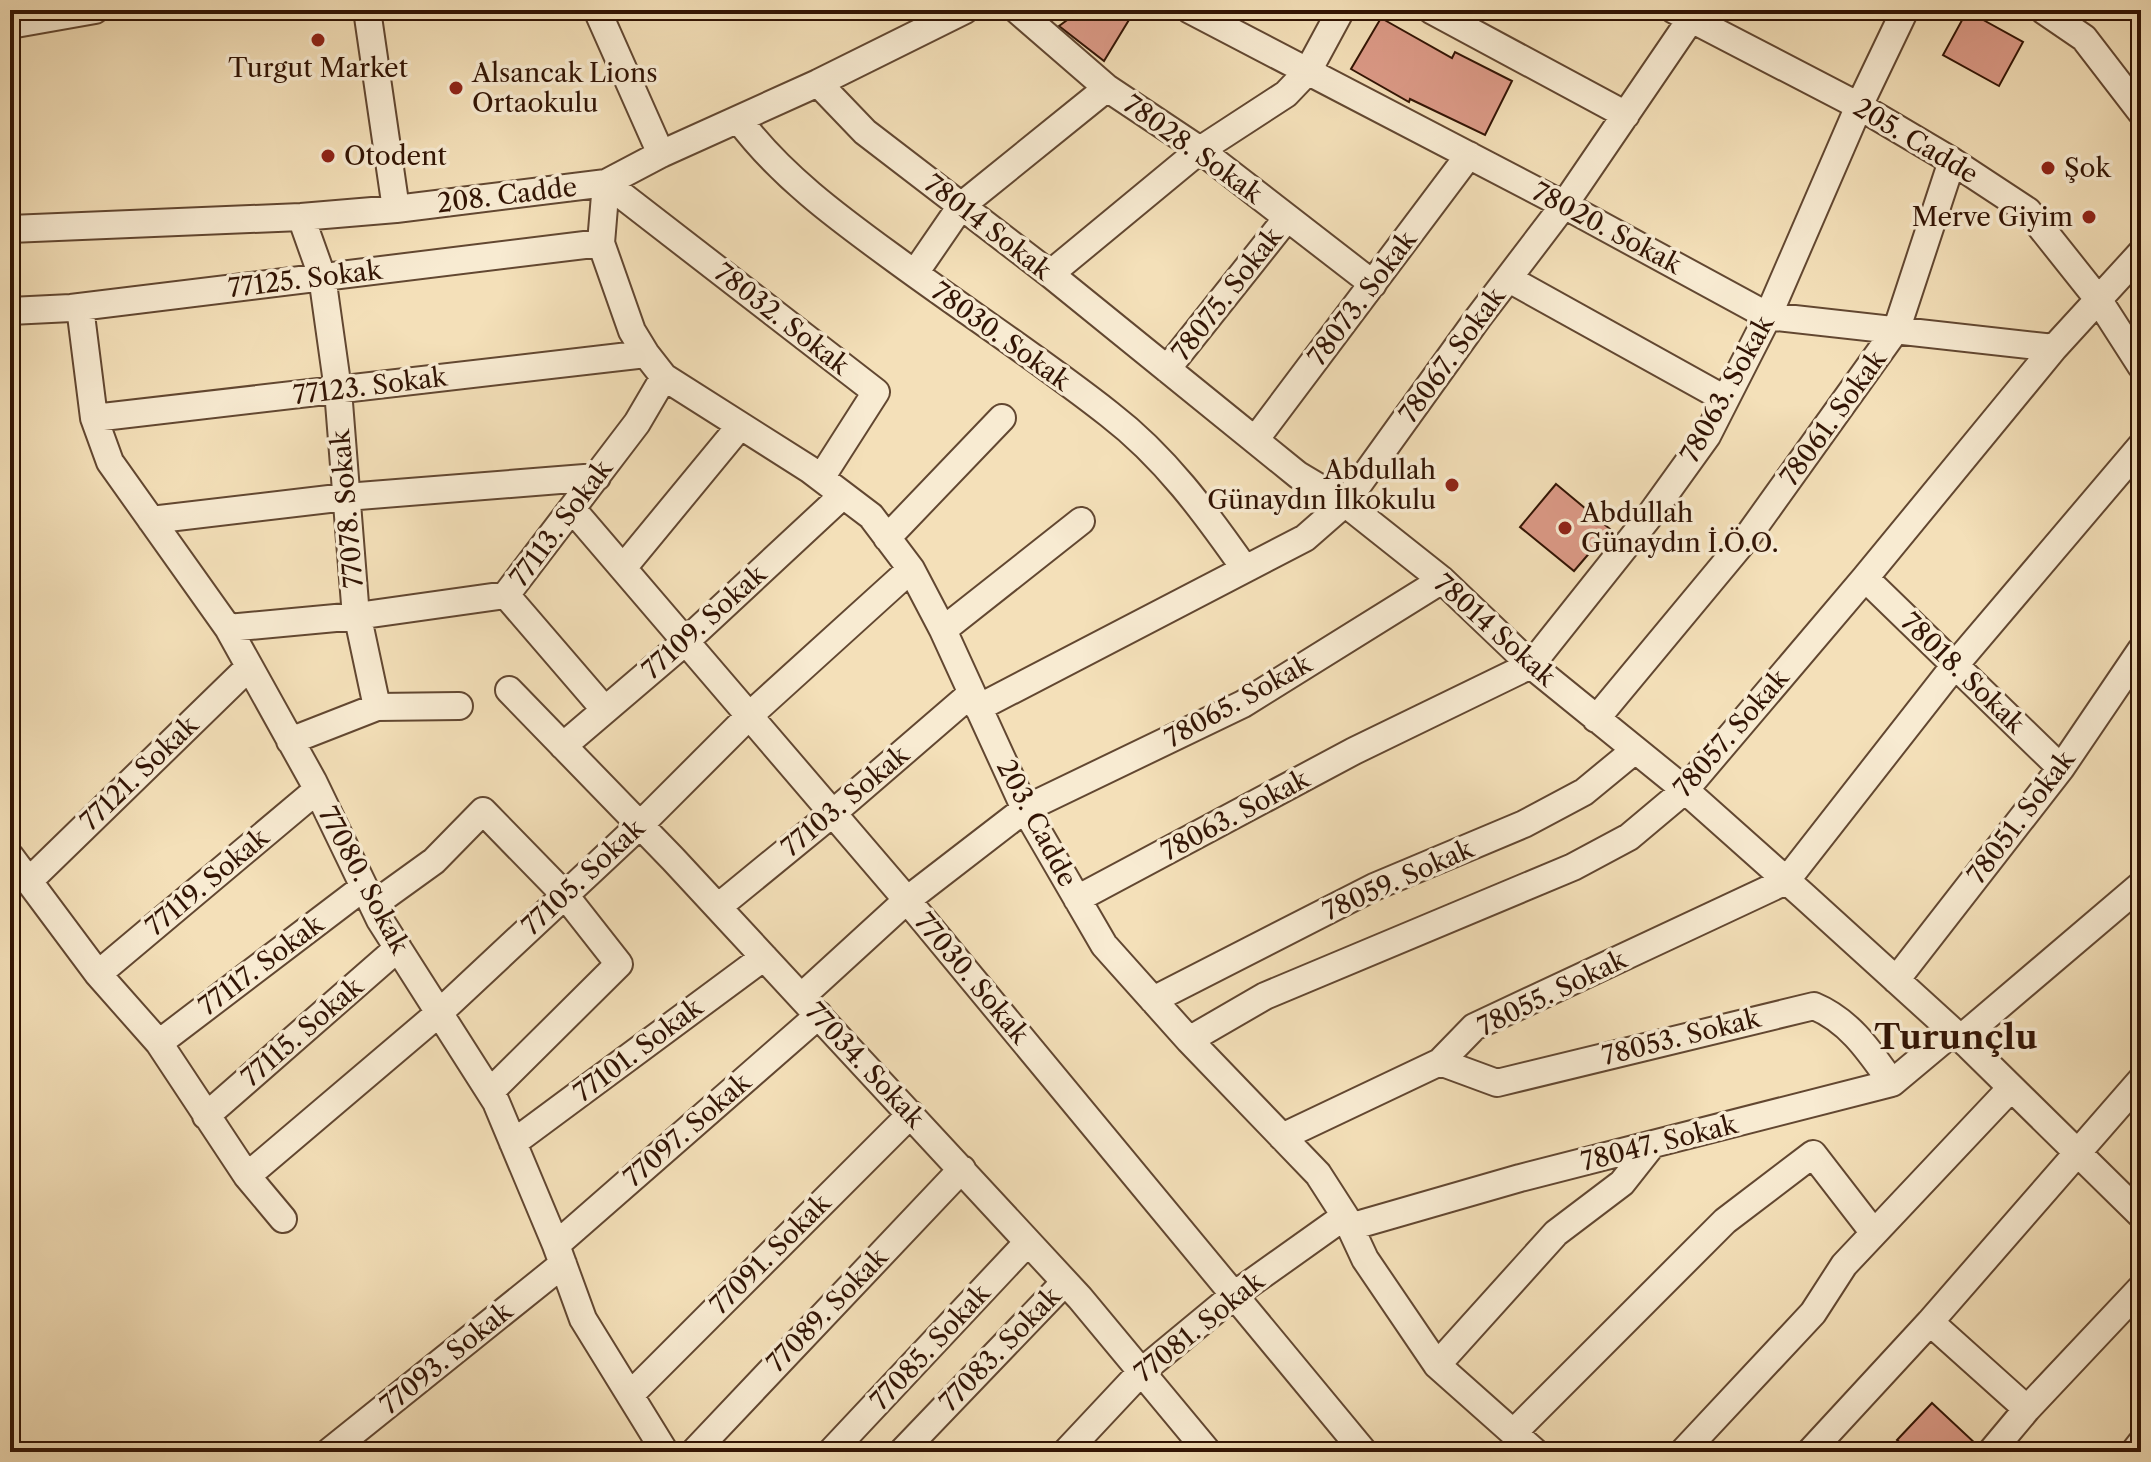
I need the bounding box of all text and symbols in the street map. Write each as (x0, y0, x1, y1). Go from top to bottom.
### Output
marker: Turgut Market (309, 31, 327, 49)
place label: Turgut Market (228, 52, 409, 84)
place label: Alsancak Lions Ortaokulu (471, 57, 658, 119)
marker: Alsancak Lions Ortaokulu (447, 79, 465, 97)
street label: 78028. Sokak (1117, 88, 1269, 211)
street label: 205. Cadde (1848, 91, 1984, 191)
place label: Otodent (344, 140, 447, 172)
marker: Otodent (319, 147, 337, 165)
place label: Şok (2064, 152, 2112, 184)
marker: Şok (2039, 159, 2057, 177)
street label: 78014 Sokak (918, 167, 1059, 287)
street label: 208. Cadde (435, 171, 579, 219)
street label: 78020. Sokak (1527, 175, 1688, 281)
place label: Merve Giyim (1912, 201, 2073, 233)
marker: Merve Giyim (2080, 208, 2098, 226)
street label: 78075. Sokak (1165, 220, 1289, 367)
street label: 78073. Sokak (1301, 224, 1424, 372)
street label: 77125. Sokak (227, 254, 384, 304)
street label: 78032. Sokak (708, 256, 857, 382)
street label: 78030. Sokak (925, 275, 1077, 398)
street label: 78067. Sokak (1392, 280, 1512, 429)
street label: 78063. Sokak (1674, 309, 1781, 468)
street label: 78061. Sokak (1773, 343, 1893, 492)
street label: 77123. Sokak (291, 361, 449, 411)
street label: 77078. Sokak (324, 428, 370, 589)
street label: 77113. Sokak (503, 453, 620, 593)
place label: Abdullah Günaydın İlkokulu (1207, 454, 1436, 516)
marker: Abdullah Günaydın İlkokulu (1443, 476, 1461, 494)
place label: Abdullah Günaydın İ.Ö.O. (1580, 497, 1779, 559)
marker: Abdullah Günaydın İ.Ö.O. (1556, 519, 1574, 537)
street label: 77109. Sokak (635, 557, 773, 686)
street label: 78014 Sokak (1428, 567, 1563, 694)
street label: 78018. Sokak (1895, 606, 2032, 741)
street label: 78065. Sokak (1159, 647, 1318, 754)
street label: 78057. Sokak (1667, 662, 1796, 803)
street label: 77121. Sokak (74, 708, 205, 837)
street label: 77103. Sokak (775, 738, 916, 863)
street label: 78051. Sokak (1961, 743, 2082, 890)
street label: 203. Cadde (990, 754, 1084, 892)
street label: 78063. Sokak (1156, 762, 1315, 867)
street label: 77080. Sokak (312, 801, 417, 960)
street label: 77105. Sokak (515, 812, 652, 942)
street label: 77119. Sokak (139, 821, 275, 942)
street label: 78059. Sokak (1318, 832, 1479, 927)
street label: 77030. Sokak (908, 906, 1037, 1051)
street label: 77117. Sokak (193, 907, 330, 1022)
street label: 78055. Sokak (1472, 943, 1632, 1043)
street label: 77115. Sokak (235, 970, 370, 1093)
street label: 77101. Sokak (567, 991, 709, 1109)
street label: 77034. Sokak (799, 996, 932, 1135)
street label: 78053. Sokak (1599, 1002, 1764, 1072)
district label: Turunçlu (1874, 1016, 2038, 1058)
street label: 77097. Sokak (617, 1066, 758, 1194)
street label: 78047. Sokak (1578, 1108, 1741, 1178)
street label: 77091. Sokak (703, 1187, 837, 1321)
street label: 77089. Sokak (760, 1241, 895, 1379)
street label: 77081. Sokak (1128, 1265, 1271, 1389)
street label: 77085. Sokak (864, 1277, 997, 1416)
street label: 77083. Sokak (933, 1280, 1068, 1418)
street label: 77093. Sokak (374, 1295, 519, 1421)

